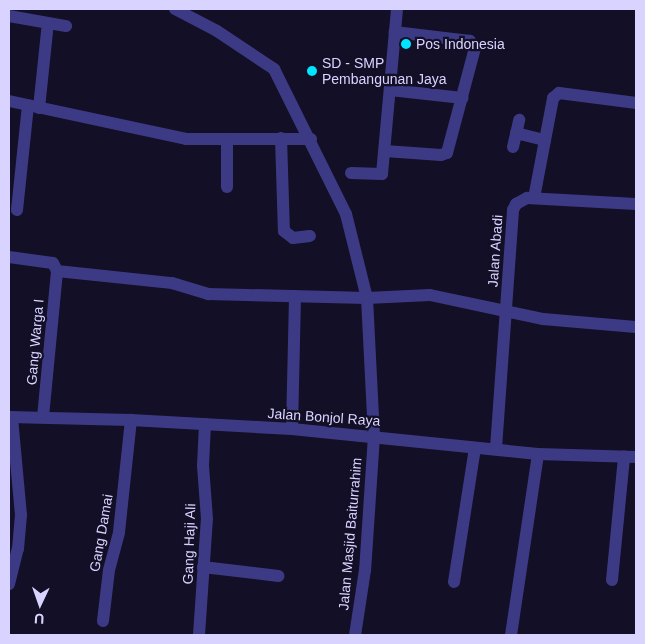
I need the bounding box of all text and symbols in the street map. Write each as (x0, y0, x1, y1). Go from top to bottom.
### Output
place label: Pos Indonesia (416, 36, 505, 52)
marker: Pos Indonesia (400, 38, 412, 50)
place label: SD - SMP Pembangunan Jaya (322, 55, 447, 88)
marker: SD - SMP Pembangunan Jaya (306, 65, 318, 77)
street label: Jalan Abadi (484, 214, 506, 288)
street label: Gang Warga I (23, 298, 47, 386)
street label: Jalan Bonjol Raya (267, 405, 381, 429)
street label: Jalan Masjid Baiturrahim (335, 457, 365, 611)
street label: Gang Damai (86, 493, 116, 573)
street label: Gang Haji Ali (179, 503, 199, 585)
north arrow (15, 579, 65, 629)
text: U (34, 611, 45, 627)

